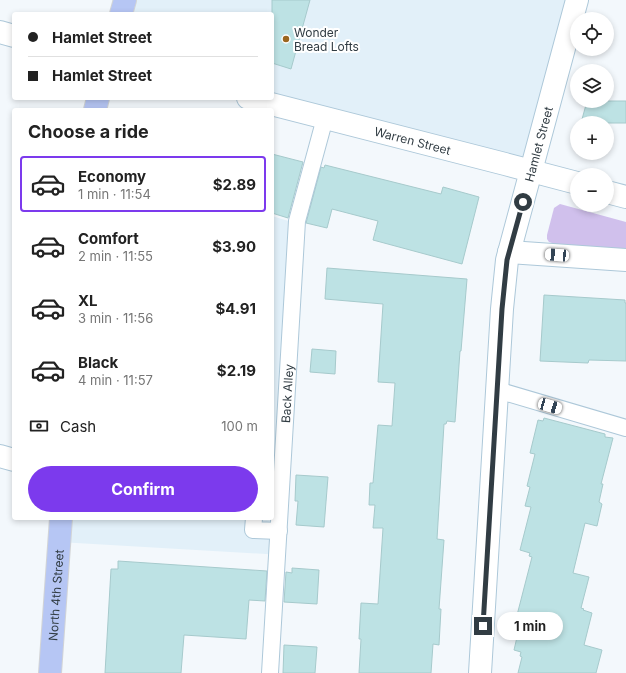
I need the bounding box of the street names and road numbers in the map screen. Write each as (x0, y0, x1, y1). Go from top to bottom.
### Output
street label: Hamlet Street (521, 105, 556, 183)
street label: Warren Street (373, 123, 453, 157)
street label: Back Alley (277, 363, 296, 423)
street label: North 4th Street (45, 549, 66, 641)

